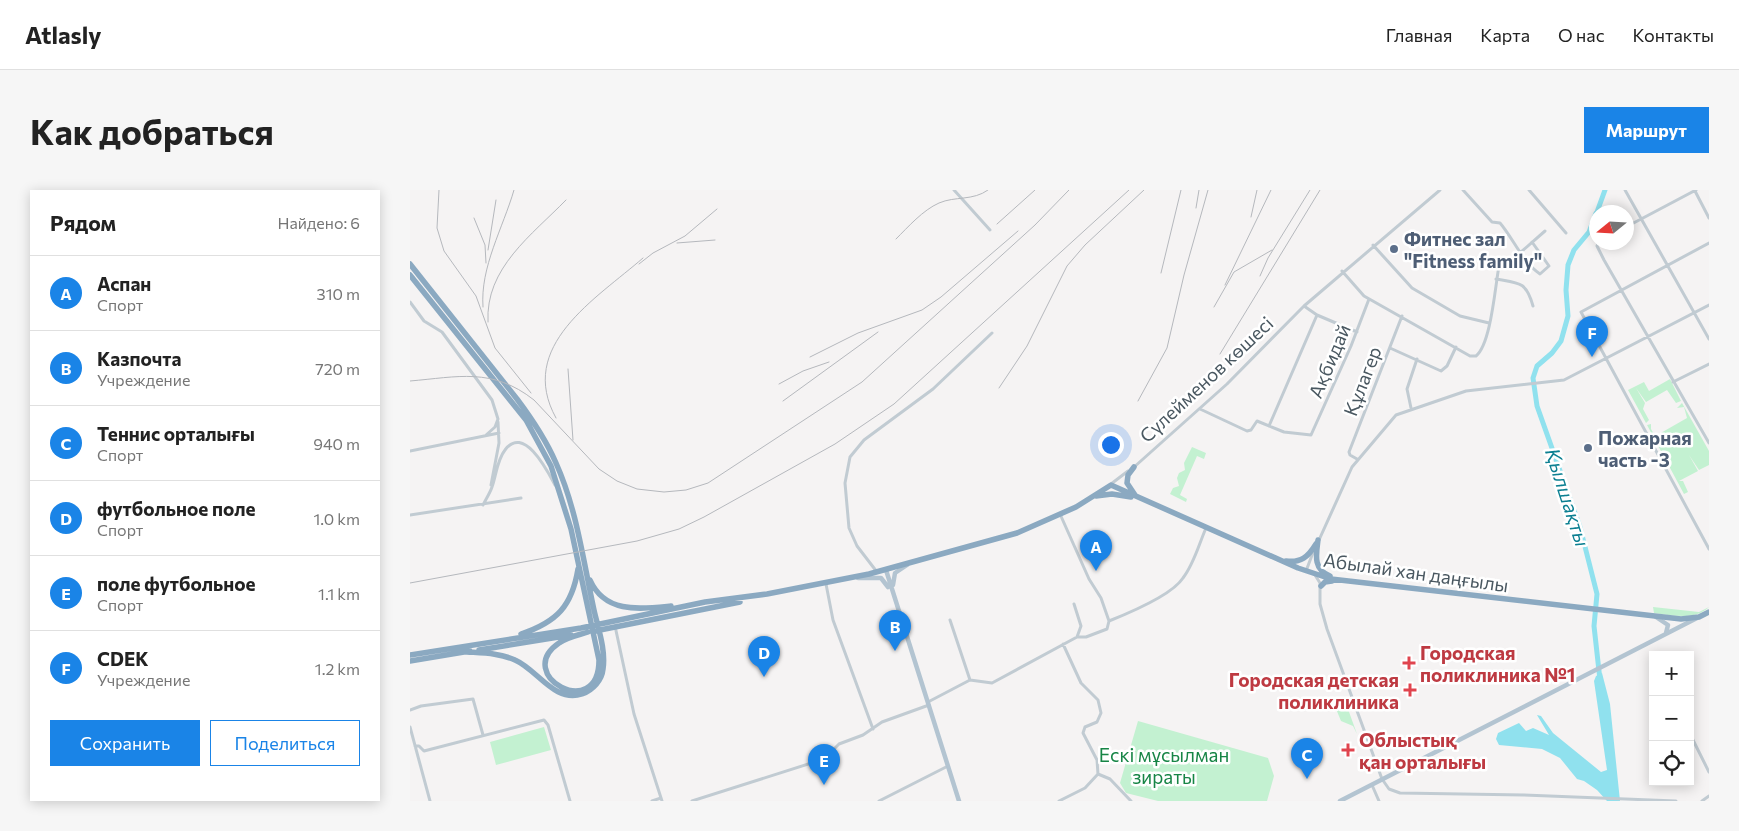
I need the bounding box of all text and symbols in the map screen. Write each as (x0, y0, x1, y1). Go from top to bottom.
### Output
text: Atlasly (25, 20, 102, 49)
text: Главная (1386, 24, 1452, 46)
text: Карта (1480, 24, 1530, 46)
text: О нас (1558, 24, 1605, 46)
text: Контакты (1633, 24, 1714, 46)
button: Маршрут (1584, 107, 1709, 153)
text: Как добраться (30, 109, 274, 152)
north arrow (1589, 205, 1634, 250)
text: Рядом (50, 210, 116, 235)
text: Найдено: 6 (277, 213, 360, 232)
place label: Фитнес зал "Fitness family" (1404, 227, 1542, 272)
marker: Фитнес зал "Fitness family" (1388, 243, 1400, 255)
text: Аспан (97, 272, 151, 295)
text: A (60, 284, 72, 303)
text: 310 m (317, 284, 360, 303)
text: Спорт (97, 295, 143, 314)
street label: Сүлейменов көшесі (1134, 311, 1278, 447)
pin: F (1576, 316, 1608, 357)
street label: Ақбидай (1303, 321, 1355, 401)
street label: Құлагер (1338, 343, 1386, 419)
text: Казпочта (97, 347, 181, 370)
text: B (61, 359, 71, 378)
text: 720 m (315, 359, 360, 378)
text: Учреждение (97, 370, 190, 389)
text: Теннис орталығы (97, 422, 255, 445)
place label: Пожарная часть -3 (1598, 426, 1692, 471)
your location (1098, 432, 1124, 458)
text: C (61, 434, 71, 453)
text: 940 m (313, 434, 360, 453)
marker: Пожарная часть -3 (1582, 442, 1594, 454)
text: Спорт (97, 445, 143, 464)
water label: Қылшақты (1541, 445, 1595, 549)
text: футбольное поле (97, 497, 256, 520)
text: D (60, 509, 72, 528)
text: 1.0 km (314, 509, 360, 528)
text: Спорт (97, 520, 143, 539)
pin: A (1080, 530, 1112, 571)
street label: Абылай хан даңғылы (1322, 548, 1510, 596)
text: поле футбольное (97, 572, 256, 595)
text: E (61, 584, 71, 603)
text: 1.1 km (318, 584, 360, 603)
text: Спорт (97, 595, 143, 614)
pin: B (879, 610, 911, 651)
pin: D (748, 636, 780, 677)
place label: Городская поликлиника №1 (1420, 641, 1575, 686)
text: CDEK (97, 647, 149, 670)
map controls (1649, 651, 1694, 786)
button: + (1649, 651, 1694, 696)
marker: Городская поликлиника №1 (1402, 656, 1416, 670)
text: F (61, 659, 71, 678)
text: 1.2 km (315, 659, 360, 678)
place label: Городская детская поликлиника (1229, 668, 1399, 713)
text: Учреждение (97, 670, 190, 689)
marker: Городская детская поликлиника (1403, 683, 1417, 697)
button: − (1649, 696, 1694, 741)
button: Сохранить (50, 720, 200, 766)
button: Поделиться (210, 720, 360, 766)
place label: Облыстық қан орталығы (1359, 728, 1486, 773)
pin: C (1291, 738, 1323, 779)
button: locate (1649, 741, 1694, 786)
park label: Ескі мұсылман зираты (1099, 743, 1229, 788)
marker: Облыстық қан орталығы (1341, 743, 1355, 757)
pin: E (808, 744, 840, 785)

